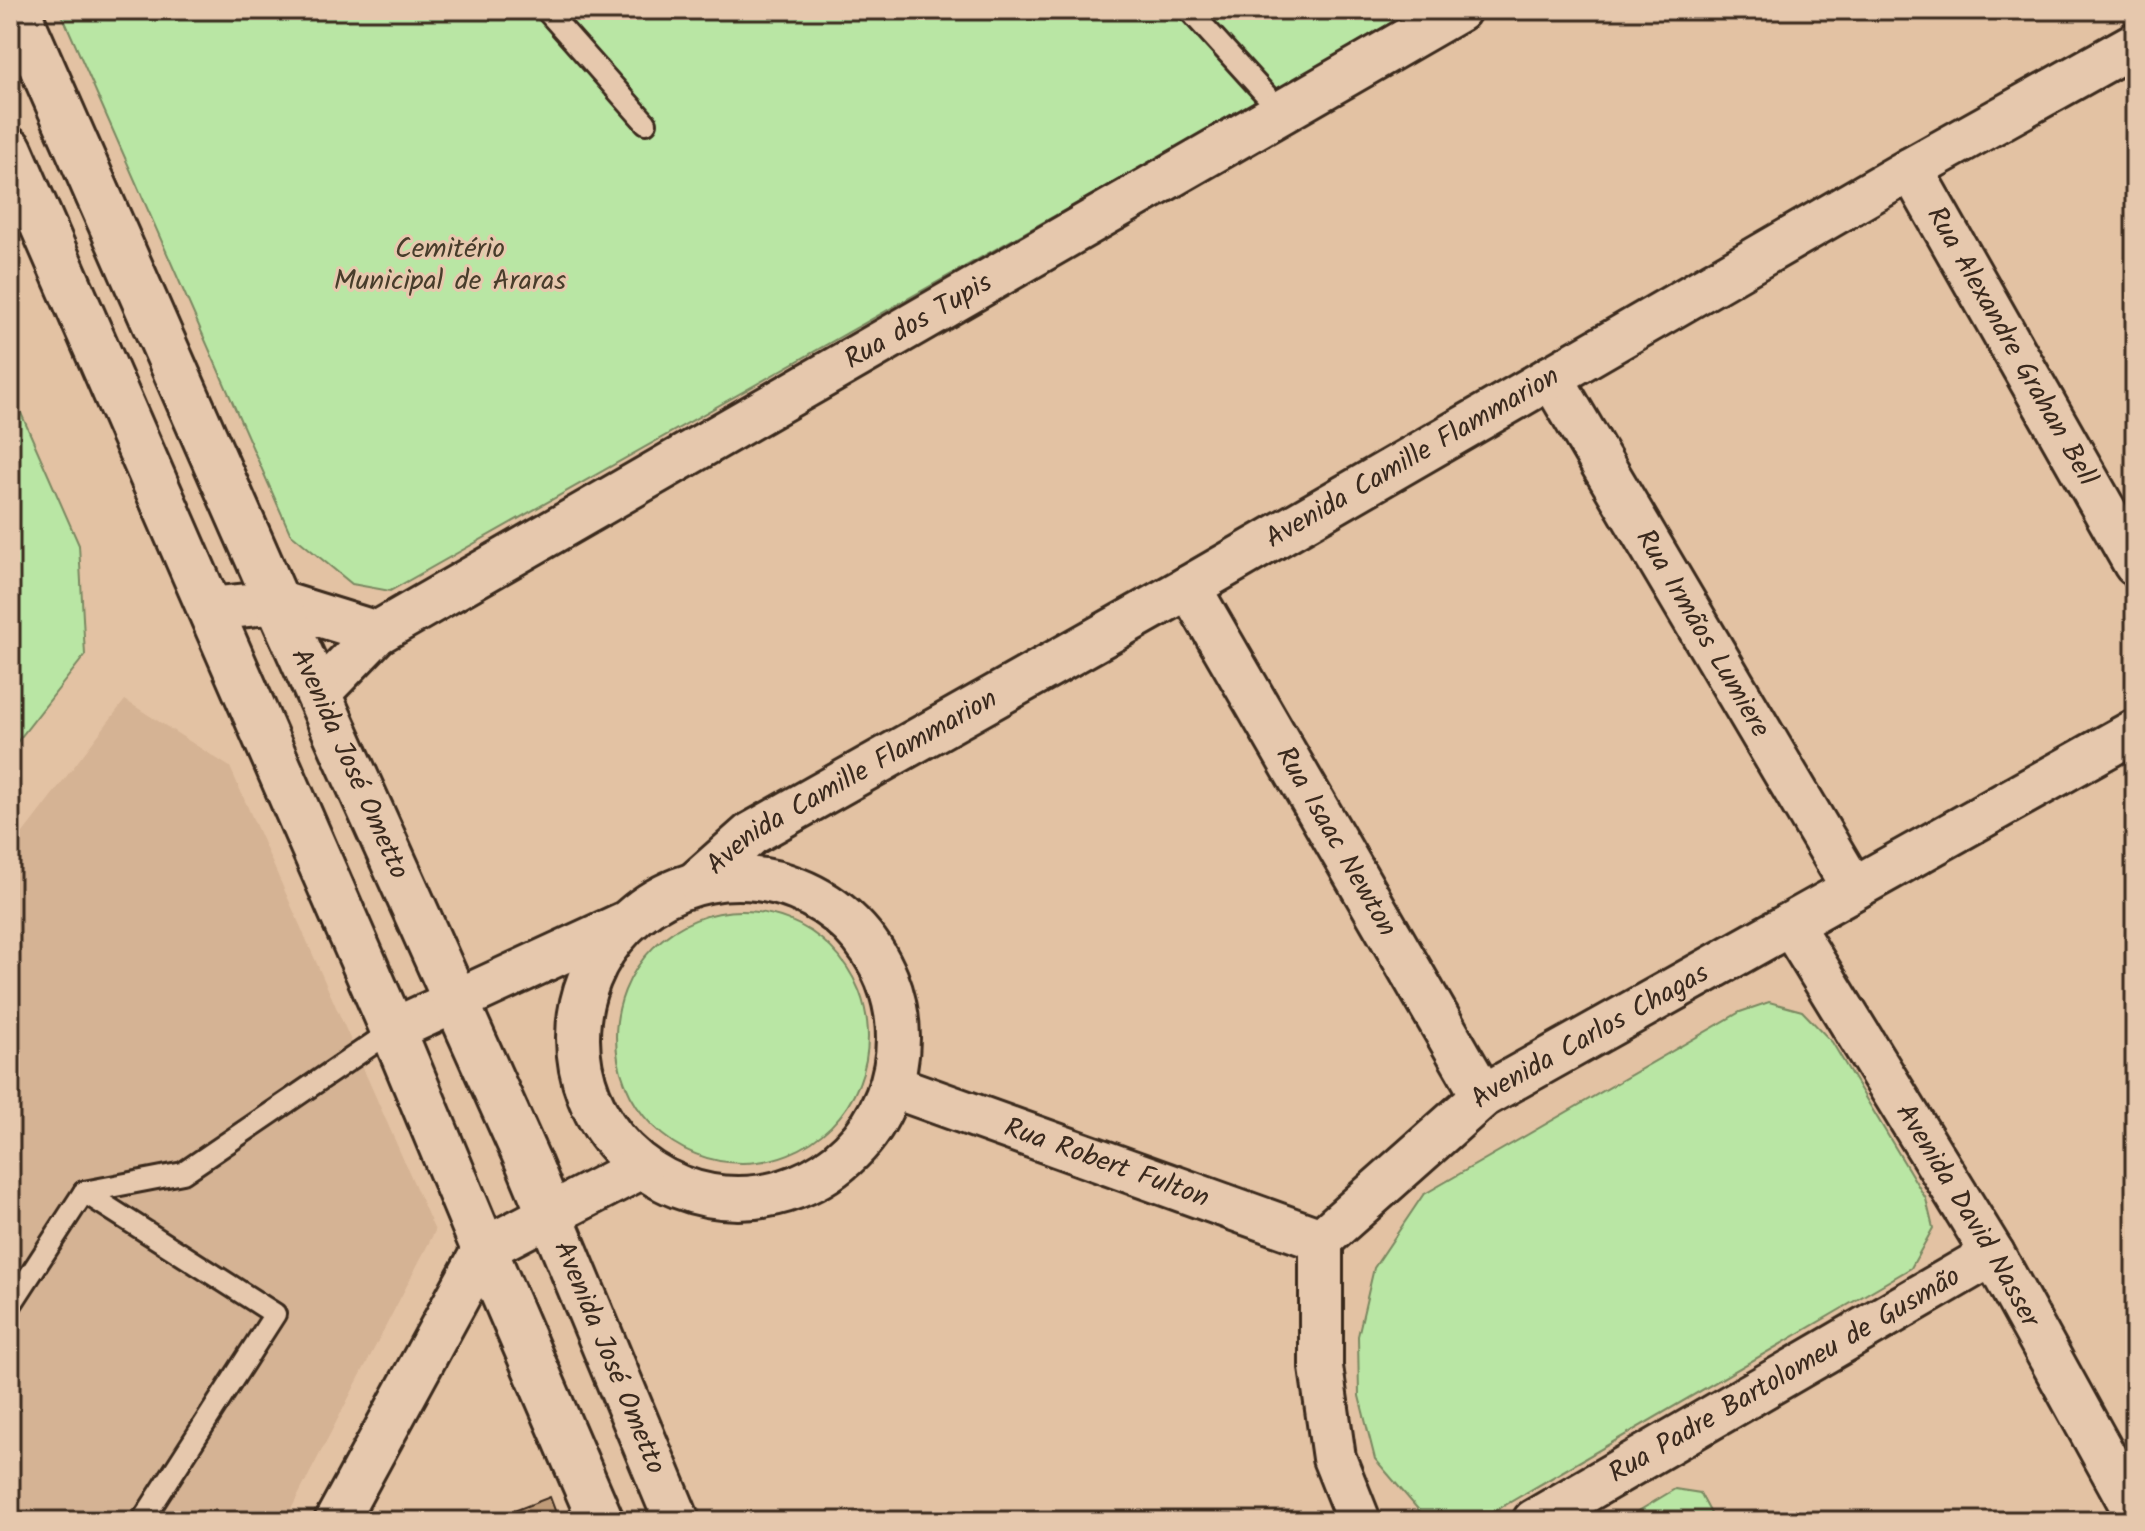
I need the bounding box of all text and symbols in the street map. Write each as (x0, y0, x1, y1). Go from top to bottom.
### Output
street label: Rua Alexandre Grahan Bell (1914, 198, 2109, 495)
park label: Cemitério Municipal de Araras (334, 227, 566, 304)
street label: Rua dos Tupis (836, 261, 1001, 382)
street label: Avenida Camille Flammarion (1257, 354, 1568, 561)
street label: Rua Irmãos Lumiere (1623, 521, 1782, 747)
street label: Avenida José Ometto (278, 641, 421, 887)
street label: Avenida Camille Flammarion (696, 677, 1006, 887)
street label: Rua Isaac Newton (1263, 738, 1409, 945)
street label: Avenida Carlos Chagas (1460, 951, 1717, 1120)
street label: Avenida David Nasser (1883, 1095, 2053, 1337)
street label: Rua Robert Fulton (998, 1105, 1216, 1221)
street label: Avenida José Ometto (541, 1234, 678, 1481)
street label: Rua Padre Bartolomeu de Gusmão (1600, 1255, 1969, 1495)

